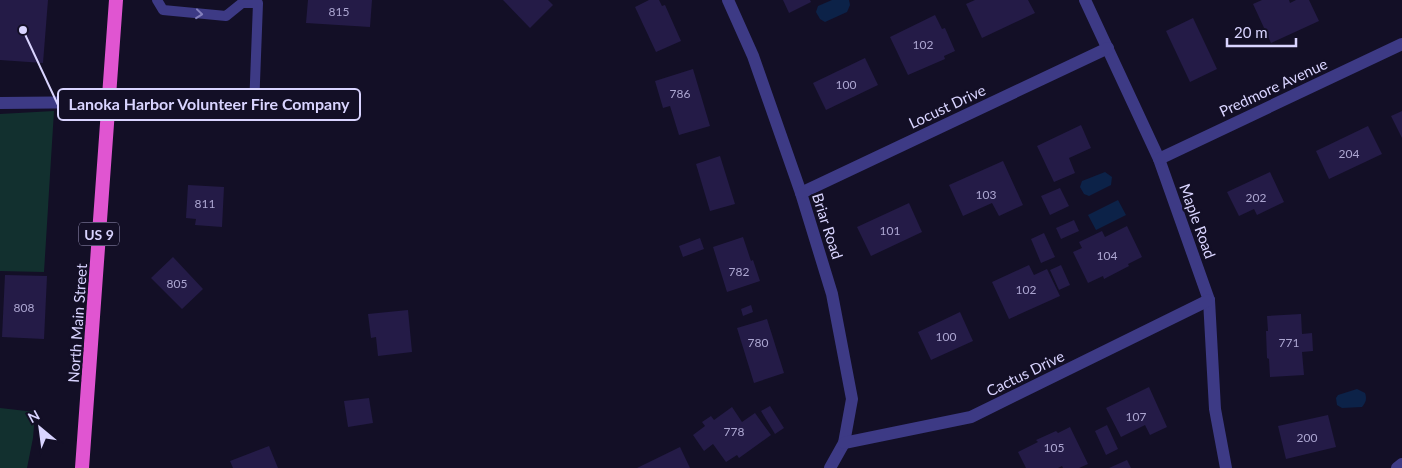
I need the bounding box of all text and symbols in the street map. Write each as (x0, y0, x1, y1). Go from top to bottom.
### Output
house number: 815 (329, 4, 349, 19)
one-way arrow (195, 8, 203, 19)
scale bar (1227, 15, 1296, 47)
text: 20 m (1234, 23, 1268, 41)
house number: 102 (913, 37, 933, 52)
street label: Predmore Avenue (1216, 54, 1330, 120)
house number: 100 (836, 77, 856, 92)
street label: Locust Drive (906, 80, 988, 132)
house number: 786 (670, 86, 690, 101)
callout: Lanoka Harbor Volunteer Fire Company (58, 89, 360, 120)
text: Lanoka Harbor Volunteer Fire Company (69, 94, 350, 113)
house number: 204 (1339, 146, 1359, 161)
street label: Maple Road (1176, 181, 1220, 261)
house number: 103 (976, 187, 996, 202)
house number: 202 (1246, 190, 1266, 205)
street label: Briar Road (809, 191, 847, 261)
house number: 811 (195, 196, 215, 211)
road number: US 9 (79, 222, 119, 245)
house number: 101 (880, 223, 900, 238)
house number: 104 (1097, 248, 1117, 263)
street label: North Main Street (64, 262, 90, 383)
house number: 782 (729, 264, 749, 279)
house number: 805 (167, 276, 187, 291)
house number: 102 (1016, 282, 1036, 297)
house number: 808 (14, 300, 34, 315)
house number: 100 (936, 329, 956, 344)
house number: 780 (748, 335, 768, 350)
house number: 771 (1279, 335, 1299, 350)
street label: Cactus Drive (983, 346, 1067, 400)
north arrow (15, 403, 65, 453)
text: N (25, 406, 42, 426)
house number: 107 (1126, 409, 1146, 424)
house number: 778 (724, 424, 744, 439)
house number: 200 (1297, 430, 1317, 445)
house number: 105 (1044, 440, 1064, 455)

